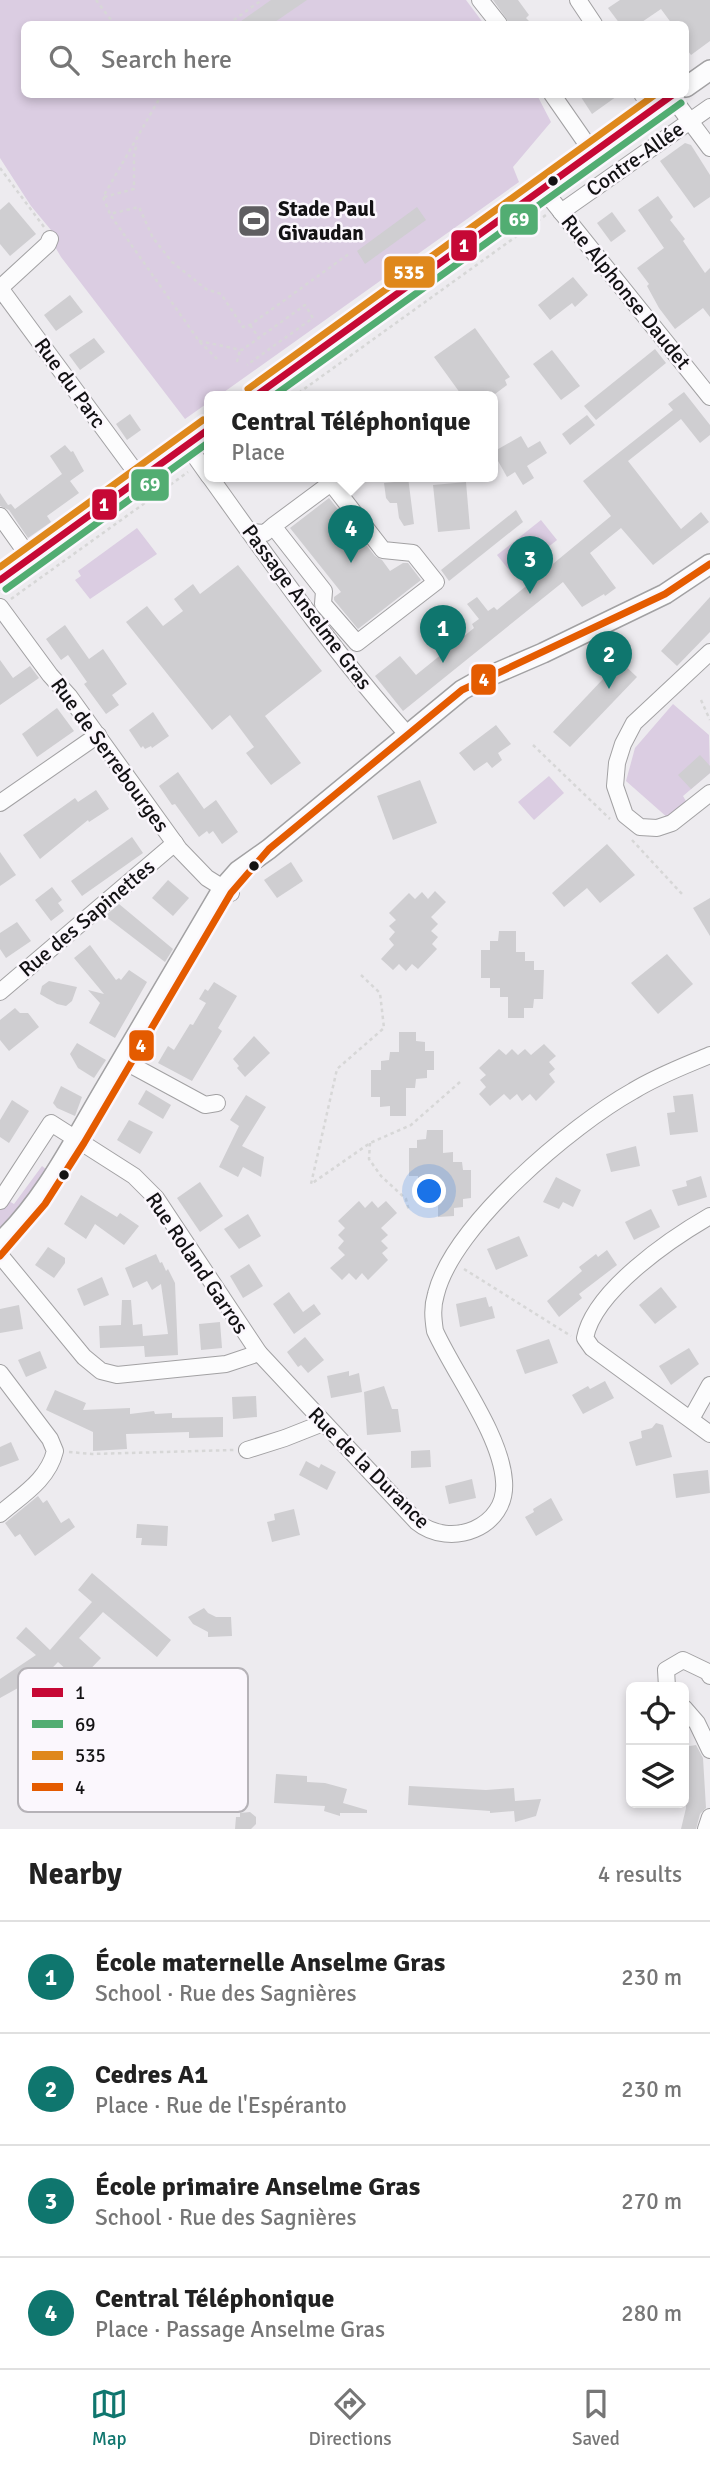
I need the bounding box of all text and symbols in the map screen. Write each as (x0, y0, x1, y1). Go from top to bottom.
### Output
search box (21, 21, 689, 98)
icon: search (45, 41, 83, 79)
text: Search here (101, 44, 232, 76)
street label: Contre-Allée (581, 116, 689, 202)
unlabelled marker (546, 174, 560, 188)
place label: Stade Paul Givaudan (278, 196, 376, 246)
sports icon: Stade Paul Givaudan (235, 202, 273, 240)
line badge: 69 (499, 203, 539, 236)
text: 69 (509, 208, 529, 232)
street label: Rue Alphonse Daudet (556, 209, 696, 375)
line badge: 1 (450, 229, 478, 262)
text: 1 (459, 234, 469, 258)
line badge: 535 (383, 255, 436, 289)
text: 535 (394, 261, 424, 285)
street label: Rue du Parc (29, 333, 112, 433)
popup (204, 391, 498, 482)
text: Central Téléphonique (231, 406, 471, 438)
text: Place (231, 438, 285, 467)
line badge: 69 (130, 468, 170, 502)
text: 69 (140, 473, 160, 497)
line badge: 1 (91, 488, 118, 521)
text: 1 (99, 493, 109, 517)
pin: 4 (328, 505, 374, 563)
street label: Passage Anselme Gras (236, 519, 378, 695)
pin: 3 (507, 536, 553, 594)
pin: 1 (420, 605, 466, 663)
pin: 2 (586, 631, 632, 689)
line badge: 4 (470, 663, 497, 696)
text: 4 (479, 668, 489, 692)
street label: Rue de Serrebourges (45, 673, 175, 837)
street label: Rue des Sapinettes (14, 854, 160, 982)
unlabelled marker (247, 859, 261, 873)
line badge: 4 (128, 1029, 155, 1062)
text: 4 (136, 1034, 146, 1058)
unlabelled marker (57, 1168, 71, 1182)
your location (412, 1174, 446, 1208)
street label: Rue Roland Garros (140, 1187, 254, 1339)
street label: Rue de la Durance (303, 1402, 435, 1534)
legend (18, 1668, 248, 1812)
text: 1 (75, 1681, 85, 1705)
map controls (626, 1682, 689, 1808)
button: locate (626, 1682, 689, 1745)
text: 69 (75, 1713, 96, 1737)
text: 535 (75, 1744, 106, 1768)
button: layers (626, 1745, 689, 1808)
text: 4 (75, 1776, 85, 1800)
text: Nearby (28, 1856, 122, 1893)
text: 4 results (598, 1860, 682, 1889)
text: École maternelle Anselme Gras (95, 1947, 445, 1979)
text: 1 (45, 1963, 57, 1992)
text: 230 m (621, 1963, 682, 1992)
text: School · Rue des Sagnières (95, 1979, 357, 2008)
text: Cedres A1 (95, 2059, 208, 2091)
text: 2 (45, 2075, 57, 2104)
text: 230 m (621, 2075, 682, 2104)
text: Place · Rue de l'Espéranto (95, 2091, 347, 2120)
text: École primaire Anselme Gras (95, 2171, 420, 2203)
text: 3 (45, 2187, 57, 2216)
text: 270 m (621, 2187, 682, 2216)
text: School · Rue des Sagnières (95, 2203, 357, 2232)
text: Central Téléphonique (95, 2283, 334, 2315)
text: 4 (45, 2299, 57, 2328)
text: 280 m (621, 2299, 682, 2328)
text: Place · Passage Anselme Gras (95, 2315, 385, 2344)
tab: Map (90, 2385, 128, 2451)
tab: Directions (309, 2385, 392, 2451)
tab: Saved (572, 2385, 620, 2451)

